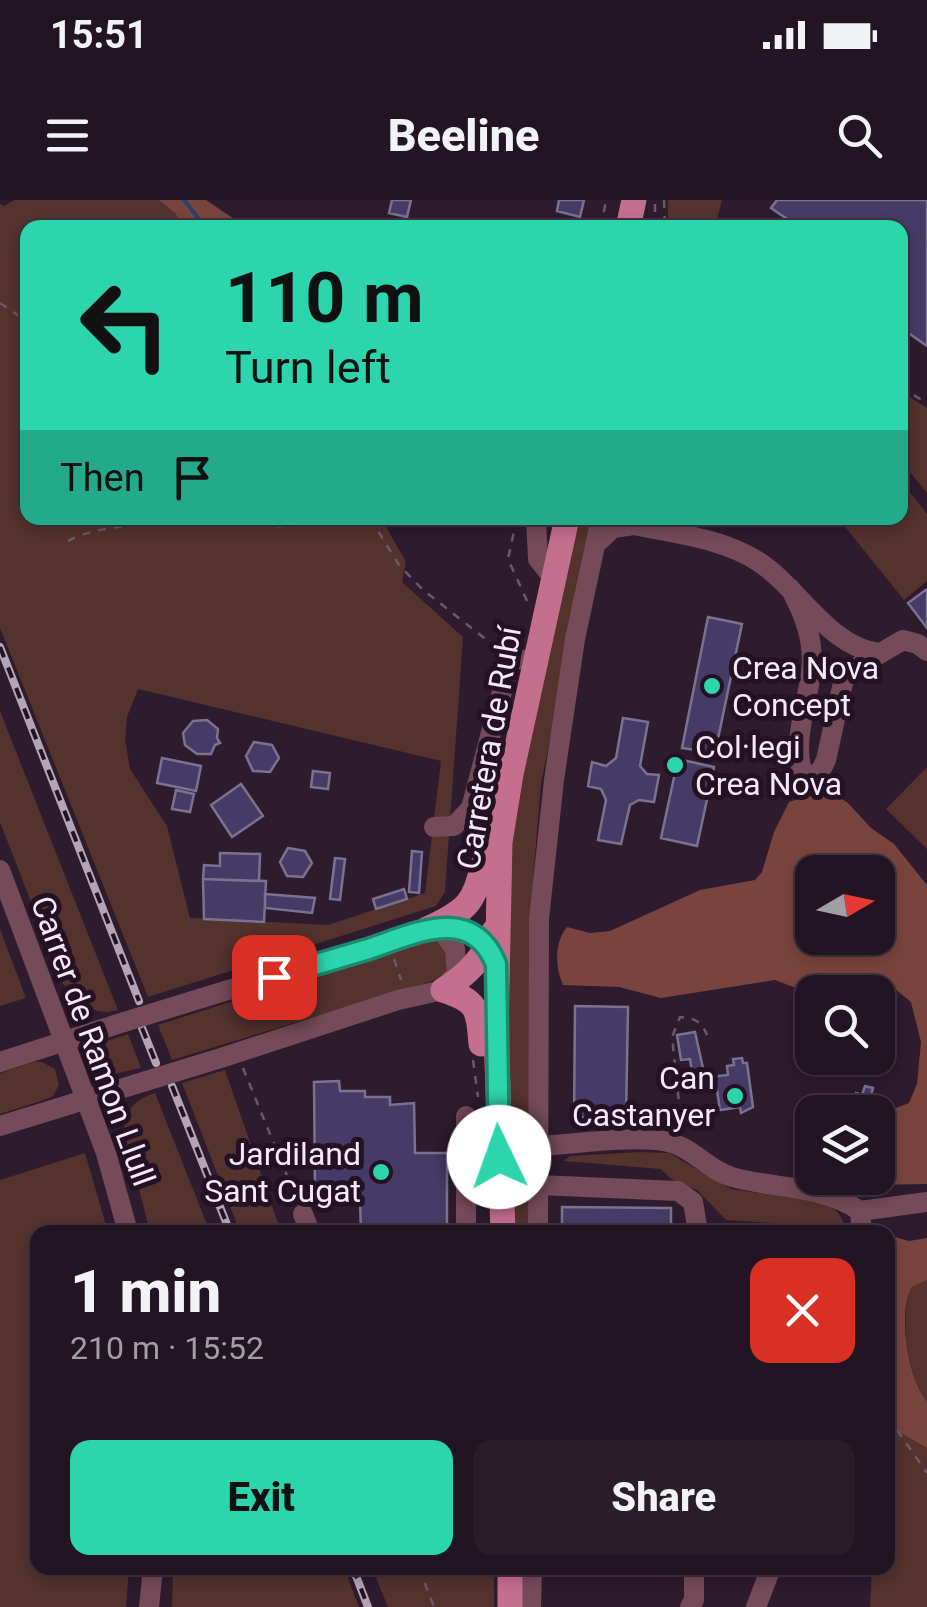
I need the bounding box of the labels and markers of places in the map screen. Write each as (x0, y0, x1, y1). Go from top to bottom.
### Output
place label: Crea Nova Concept (732, 649, 879, 724)
marker: Crea Nova Concept (701, 675, 723, 697)
place label: Col·legi Crea Nova (695, 728, 842, 803)
marker: Col·legi Crea Nova (664, 754, 686, 776)
pin (232, 935, 317, 1020)
place label: Can Castanyer (572, 1059, 715, 1134)
marker: Can Castanyer (724, 1085, 746, 1107)
place label: Jardiland Sant Cugat (204, 1135, 361, 1210)
marker: Jardiland Sant Cugat (370, 1161, 392, 1183)

